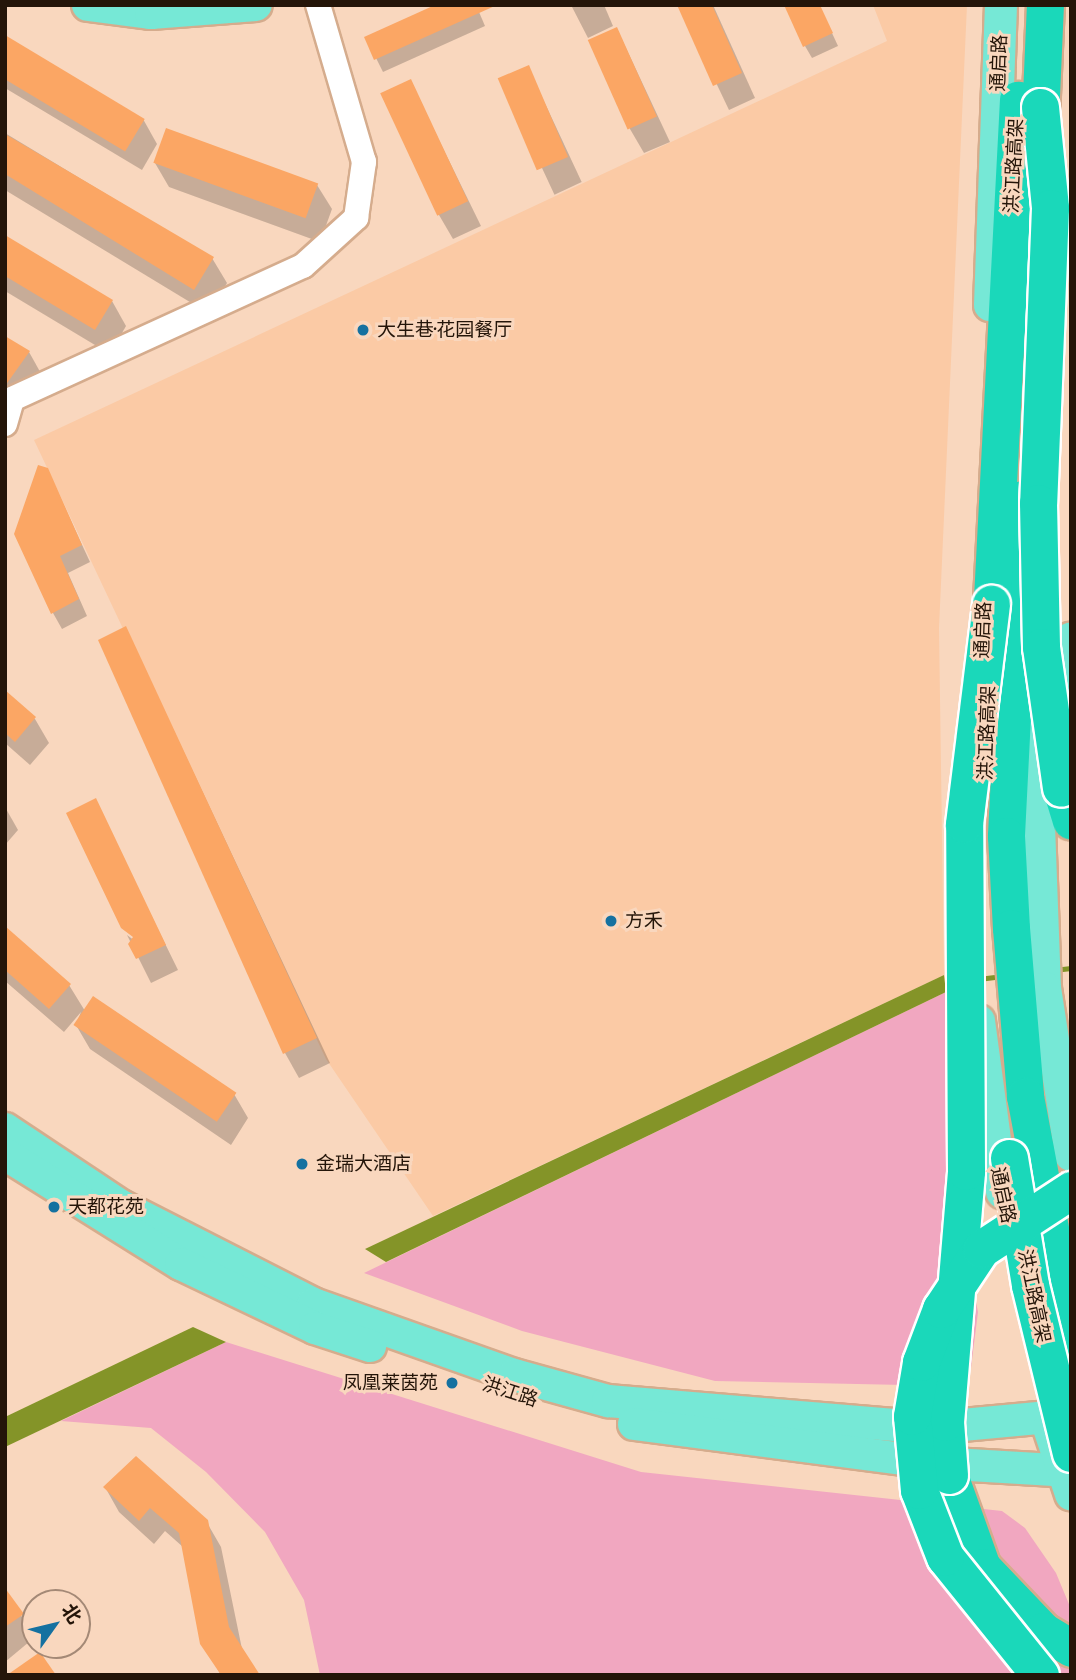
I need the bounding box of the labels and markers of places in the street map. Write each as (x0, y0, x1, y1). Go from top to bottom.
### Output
place label: 大生巷·花园餐厅 (377, 319, 512, 341)
marker: 大生巷·花园餐厅 (355, 322, 371, 338)
place label: 方禾 (625, 910, 663, 932)
marker: 方禾 (603, 913, 619, 929)
place label: 金瑞大酒店 (316, 1153, 411, 1175)
marker: 金瑞大酒店 (294, 1156, 310, 1172)
place label: 天都花苑 (68, 1196, 144, 1218)
marker: 天都花苑 (46, 1199, 62, 1215)
place label: 凤凰莱茵苑 (343, 1372, 438, 1394)
marker: 凤凰莱茵苑 (444, 1375, 460, 1391)

